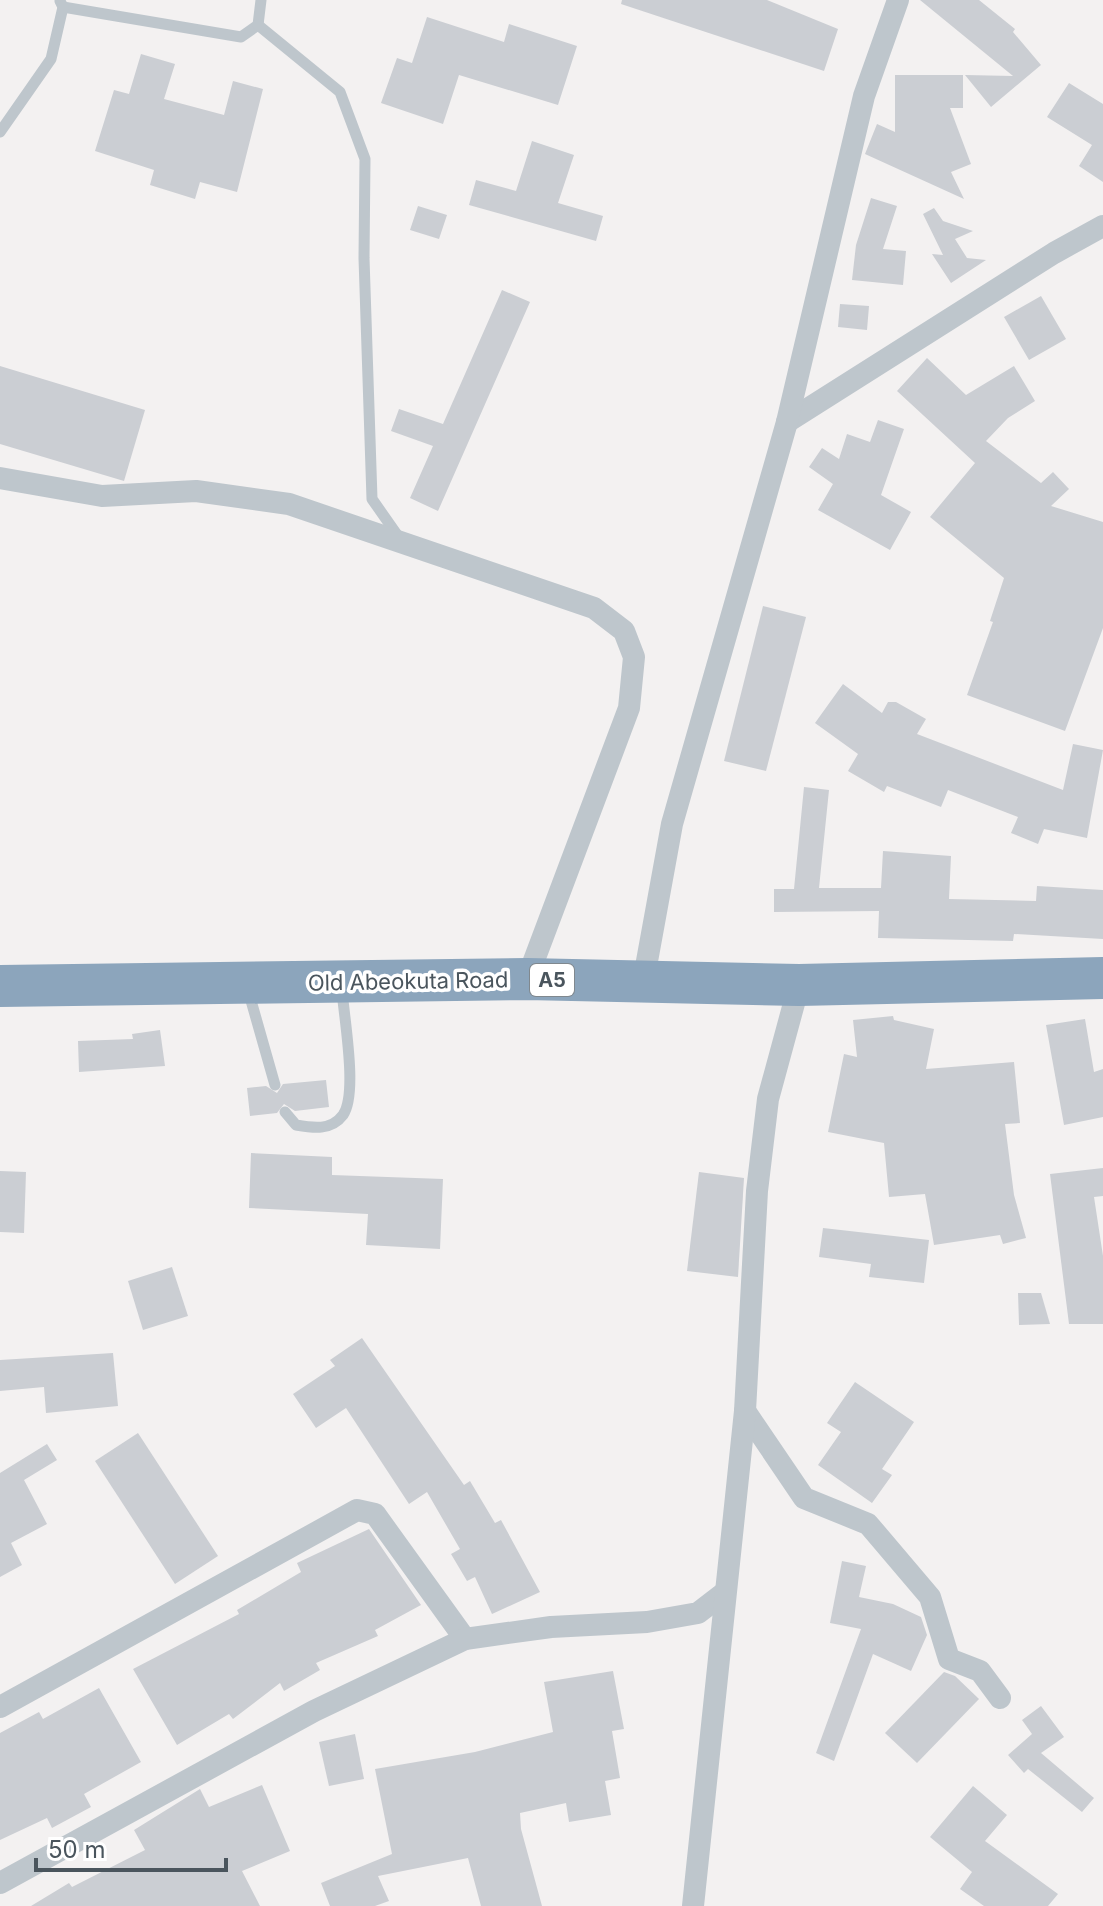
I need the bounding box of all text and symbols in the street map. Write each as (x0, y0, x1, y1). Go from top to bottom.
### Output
road number: A5 (530, 964, 574, 996)
street label: Old Abeokuta Road (308, 966, 508, 996)
scale bar (36, 1822, 226, 1872)
text: 50 m (48, 1835, 106, 1864)

